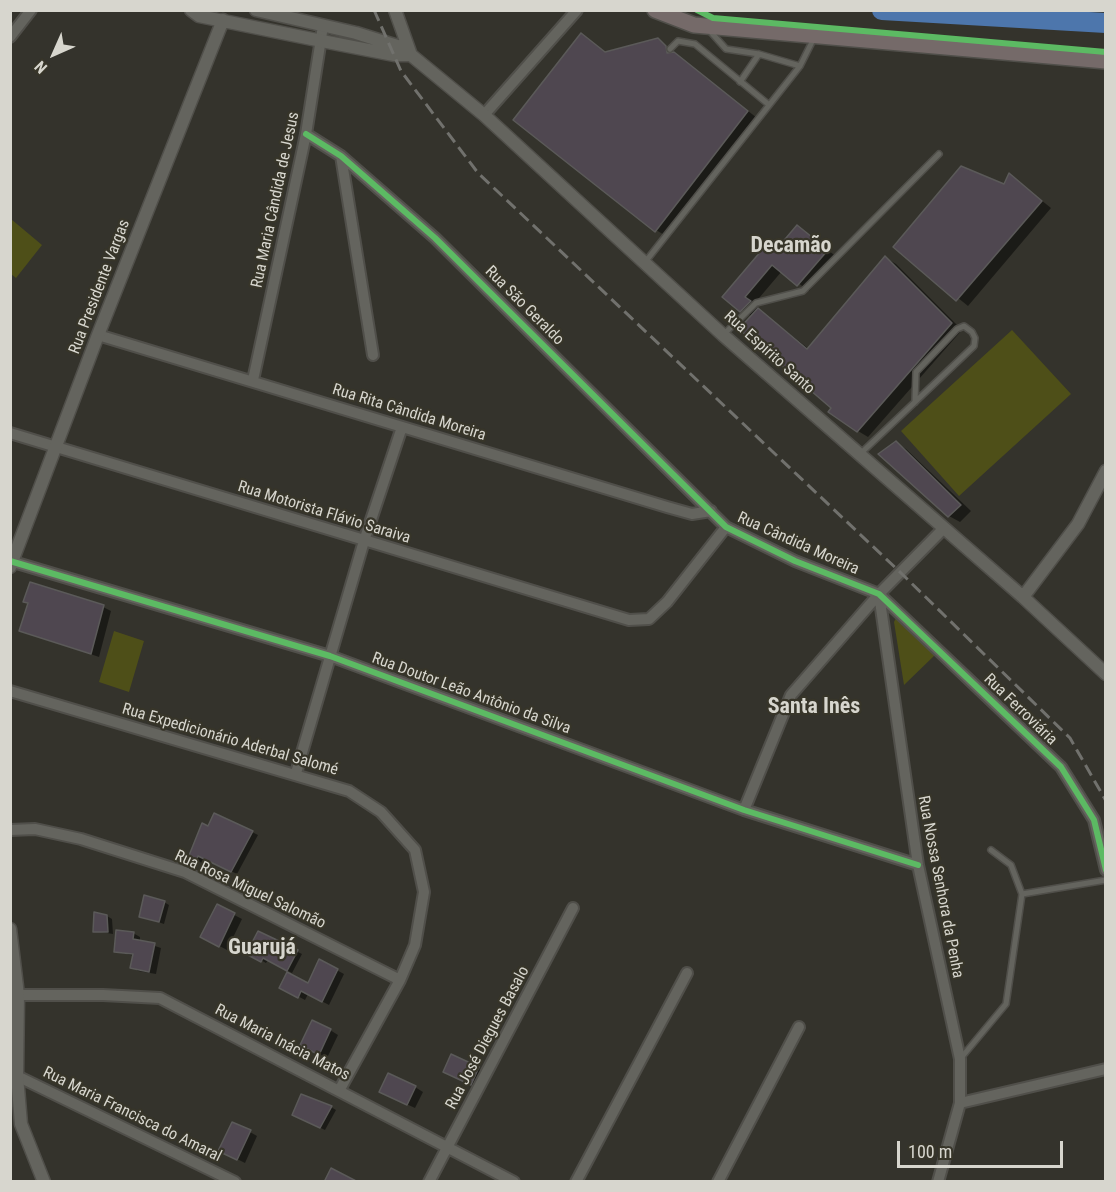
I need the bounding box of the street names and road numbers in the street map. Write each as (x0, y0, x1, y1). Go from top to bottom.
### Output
street label: Rua Maria Cândida de Jesus (248, 110, 304, 290)
street label: Rua Presidente Vargas (65, 217, 135, 357)
street label: Rua São Geraldo (480, 262, 568, 350)
street label: Rua Espírito Santo (720, 307, 818, 399)
street label: Rua Rita Cândida Moreira (330, 381, 488, 445)
street label: Rua Motorista Flávio Saraiva (235, 478, 413, 548)
street label: Rua Cândida Moreira (734, 509, 862, 579)
street label: Rua Doutor Leão Antônio da Silva (369, 649, 573, 739)
street label: Rua Ferroviária (979, 670, 1061, 750)
street label: Rua Expedicionário Aderbal Salomé (120, 700, 340, 780)
street label: Rua Nossa Senhora da Penha (913, 794, 967, 980)
street label: Rua Rosa Miguel Salomão (171, 847, 329, 933)
street label: Rua José Diegues Basalo (442, 963, 534, 1113)
street label: Rua Maria Inácia Matos (211, 1001, 353, 1085)
street label: Rua Maria Francisca do Amaral (40, 1063, 224, 1167)

